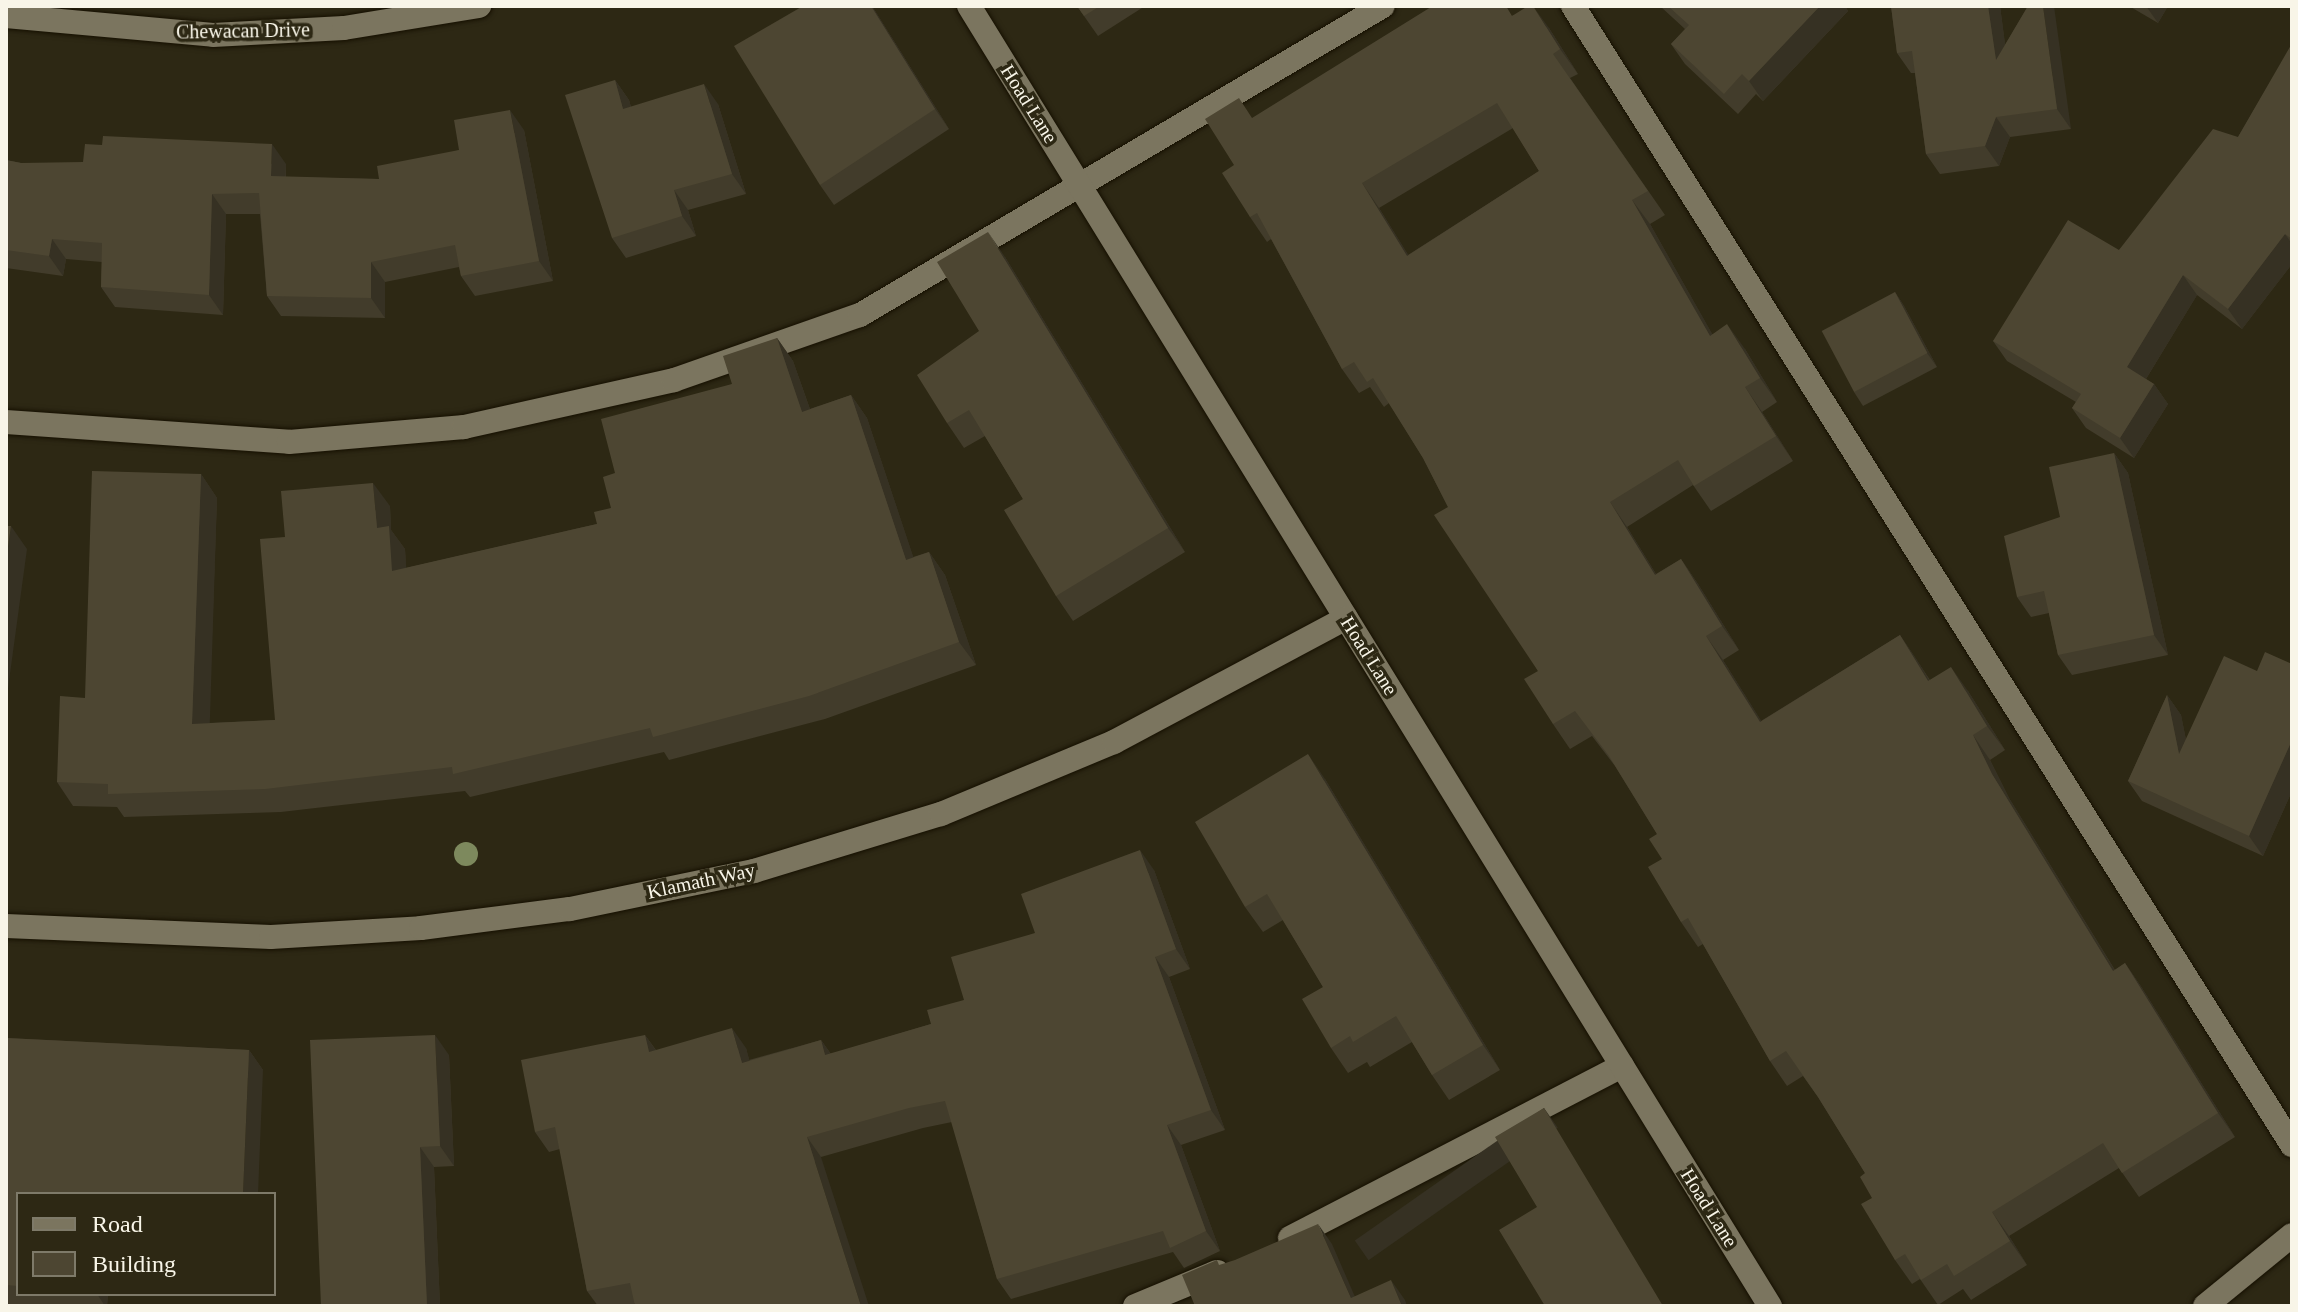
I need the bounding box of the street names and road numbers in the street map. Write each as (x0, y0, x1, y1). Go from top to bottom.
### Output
street label: Chewacan Drive (176, 18, 310, 44)
street label: Hoad Lane (995, 60, 1063, 148)
street label: Hoad Lane (1335, 612, 1403, 700)
street label: Klamath Way (645, 858, 757, 904)
street label: Hoad Lane (1675, 1164, 1743, 1252)

